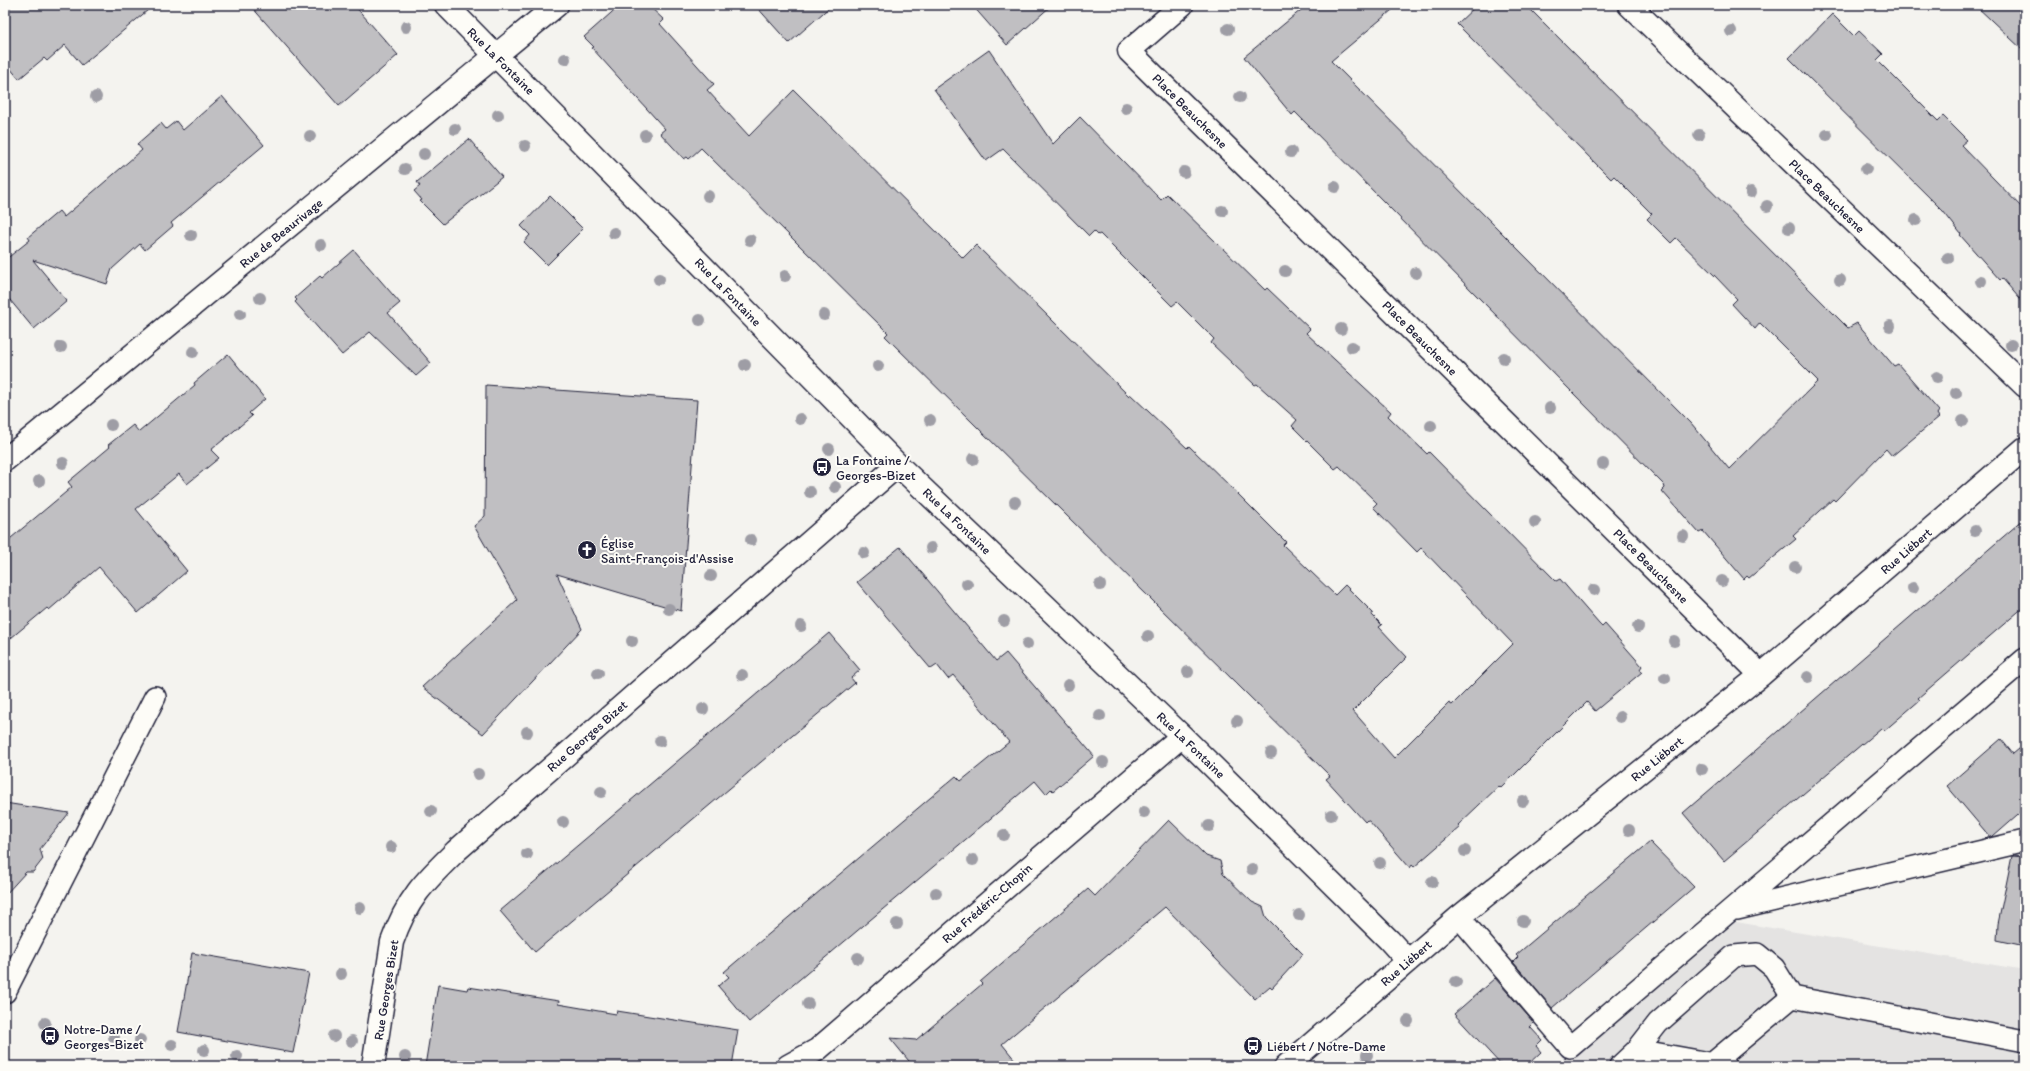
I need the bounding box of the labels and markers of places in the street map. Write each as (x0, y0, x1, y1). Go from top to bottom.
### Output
place label: La Fontaine / Georges-Bizet (836, 453, 916, 483)
bus stop icon: La Fontaine / Georges-Bizet (811, 456, 833, 478)
place label: Église Saint-François-d'Assise (601, 536, 734, 566)
church icon: Église Saint-François-d'Assise (576, 539, 598, 561)
place label: Notre-Dame / Georges-Bizet (64, 1022, 144, 1052)
bus stop icon: Notre-Dame / Georges-Bizet (39, 1025, 61, 1047)
bus stop icon: Liébert / Notre-Dame (1242, 1035, 1264, 1057)
place label: Liébert / Notre-Dame (1267, 1039, 1386, 1054)

